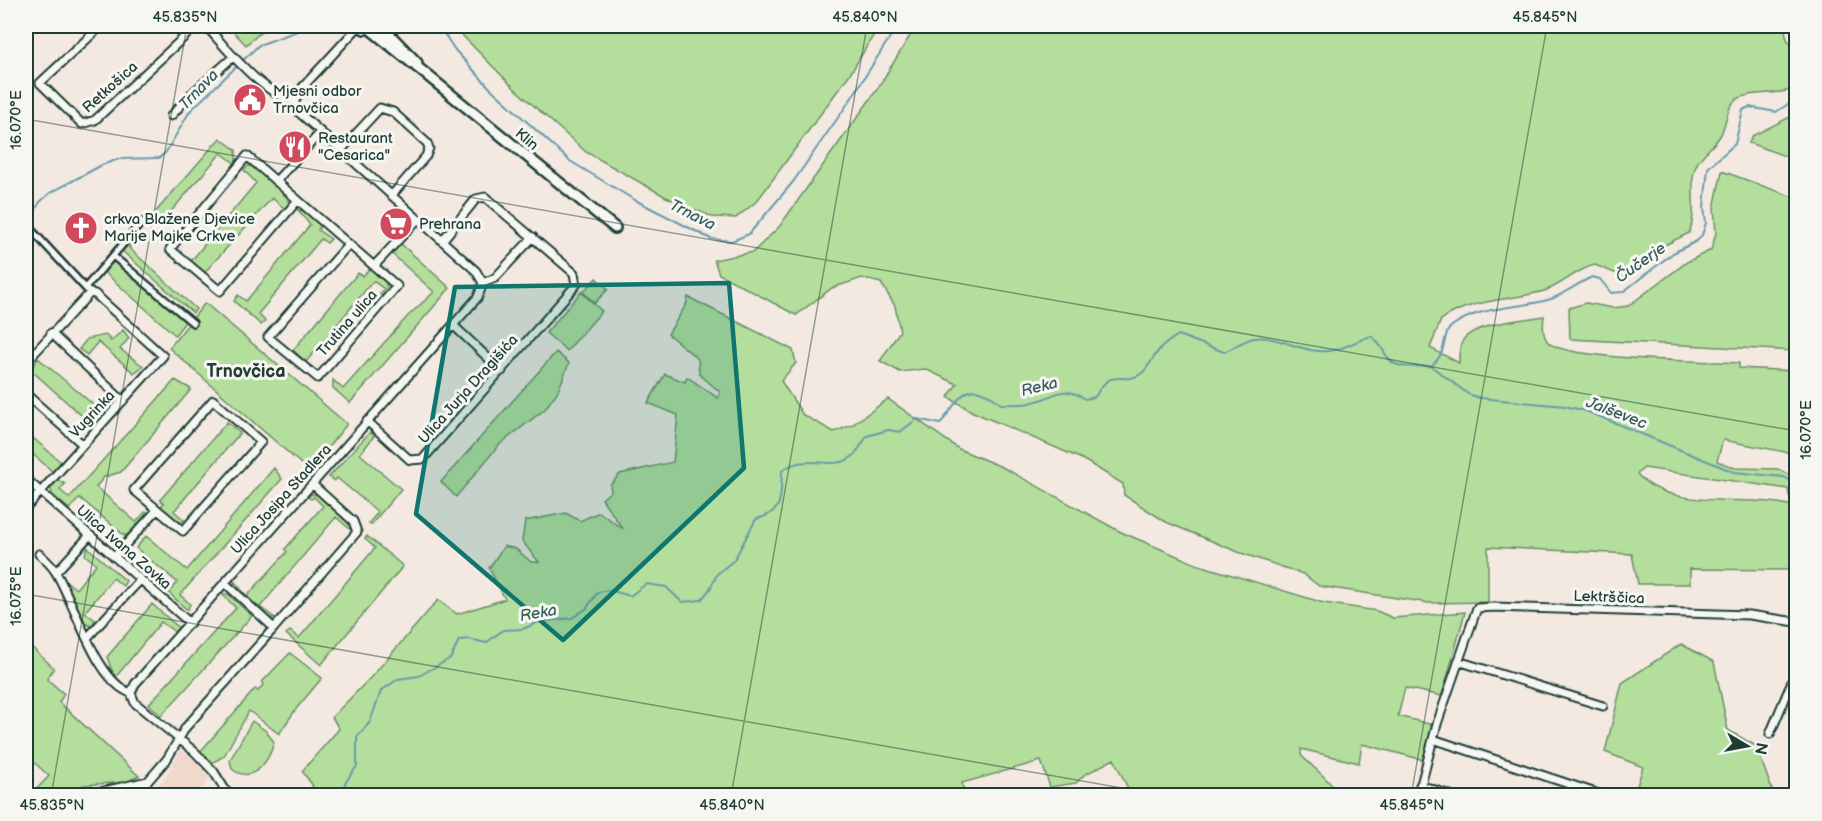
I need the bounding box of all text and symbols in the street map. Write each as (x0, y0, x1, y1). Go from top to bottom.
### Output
text: 45.835°N (152, 8, 218, 27)
text: 45.840°N (832, 8, 898, 27)
text: 45.845°N (1512, 8, 1578, 27)
street label: Retkošica (79, 58, 142, 117)
water label: Trnava (175, 66, 223, 114)
public building icon: Mjesni odbor Trnovčica (232, 82, 268, 118)
place label: Mjesni odbor Trnovčica (273, 82, 362, 118)
text: 16.070°E (7, 90, 26, 150)
street label: Klin (511, 124, 542, 155)
restaurant icon: Restaurant "Cesarica" (277, 129, 313, 165)
place label: Restaurant "Cesarica" (318, 129, 393, 165)
water label: Trnava (666, 196, 718, 235)
supermarket icon: Prehrana (378, 206, 414, 242)
church icon: crkva Blažene Djevice Marije Majke Crkve (63, 210, 99, 246)
place label: crkva Blažene Djevice Marije Majke Crkve (104, 210, 255, 246)
place label: Prehrana (419, 215, 481, 234)
water label: Čučerje (1611, 237, 1670, 287)
street label: Trutina ulica (313, 286, 382, 361)
street label: Ulica Jurja Dragišića (414, 331, 522, 448)
district label: Trnovčica (206, 361, 286, 382)
water label: Reka (1019, 374, 1060, 401)
street label: Vugrinka (65, 386, 119, 442)
water label: Jalševec (1583, 393, 1650, 434)
text: 16.070°E (1797, 400, 1816, 460)
street label: Ulica Josipa Stadlera (227, 440, 336, 558)
street label: Ulica Ivana Zovka (72, 501, 175, 594)
text: 16.075°E (7, 566, 26, 626)
street label: Lektrščica (1573, 587, 1645, 608)
water label: Reka (518, 601, 558, 626)
north arrow (1717, 716, 1777, 776)
text: N (1750, 741, 1771, 756)
text: 45.835°N (19, 796, 85, 815)
text: 45.840°N (699, 796, 765, 815)
text: 45.845°N (1379, 796, 1445, 815)

